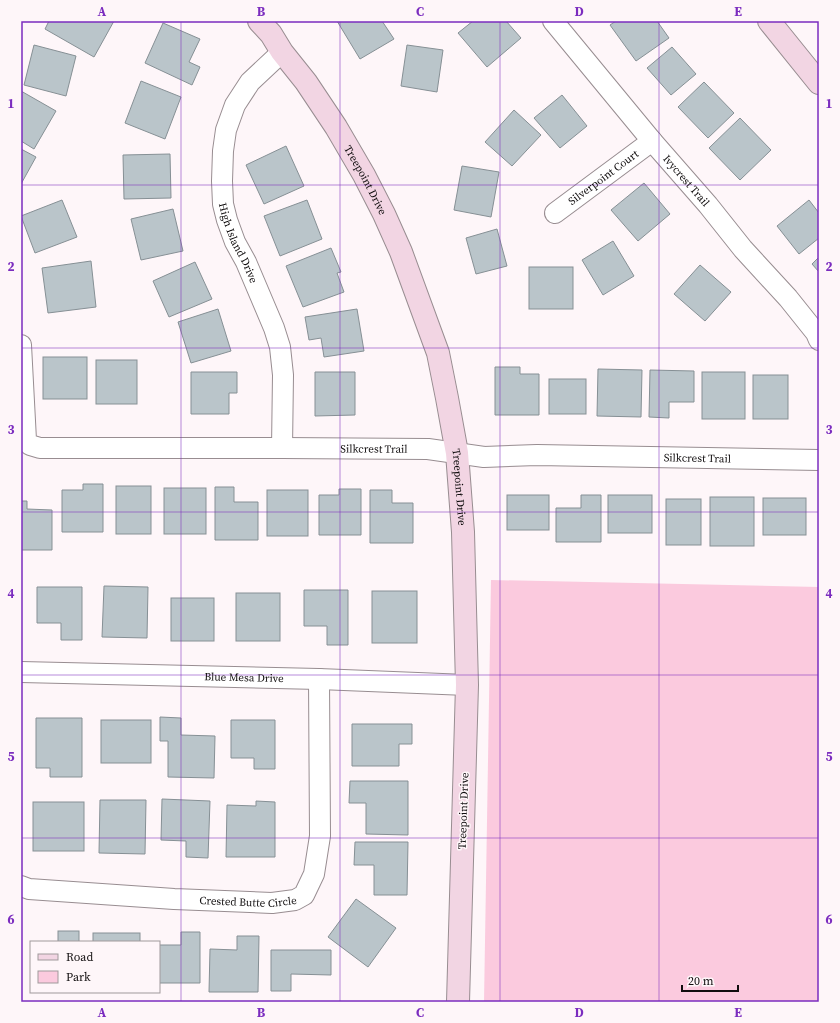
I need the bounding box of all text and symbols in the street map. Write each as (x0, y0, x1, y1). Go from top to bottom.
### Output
text: A (98, 3, 107, 20)
text: B (257, 3, 266, 20)
text: C (416, 3, 424, 20)
text: D (574, 3, 584, 20)
text: E (734, 3, 742, 20)
text: 1 (7, 95, 15, 112)
text: 1 (825, 95, 833, 112)
street label: Treepoint Drive (340, 143, 390, 218)
street label: Silverpoint Court (565, 146, 642, 209)
street label: Ivycrest Trail (659, 152, 713, 210)
street label: High Island Drive (215, 201, 261, 286)
text: 2 (7, 258, 15, 275)
text: 2 (825, 258, 833, 275)
text: 3 (7, 421, 15, 438)
text: 3 (825, 421, 833, 438)
street label: Silkcrest Trail (340, 441, 408, 457)
street label: Treepoint Drive (448, 448, 470, 527)
street label: Silkcrest Trail (664, 450, 731, 466)
text: 4 (7, 585, 15, 602)
text: 4 (825, 585, 833, 602)
street label: Blue Mesa Drive (204, 669, 284, 686)
text: 5 (7, 748, 15, 765)
text: 5 (825, 748, 833, 765)
street label: Treepoint Drive (455, 772, 472, 850)
street label: Crested Butte Circle (199, 893, 298, 911)
text: 6 (7, 911, 15, 928)
text: 6 (825, 911, 833, 928)
legend (30, 941, 160, 993)
text: Road (66, 949, 93, 965)
scale bar (682, 967, 738, 993)
text: Park (66, 969, 91, 985)
text: 20 m (688, 973, 714, 989)
text: A (98, 1004, 107, 1021)
text: B (257, 1004, 266, 1021)
text: C (416, 1004, 424, 1021)
text: D (574, 1004, 584, 1021)
text: E (734, 1004, 742, 1021)

